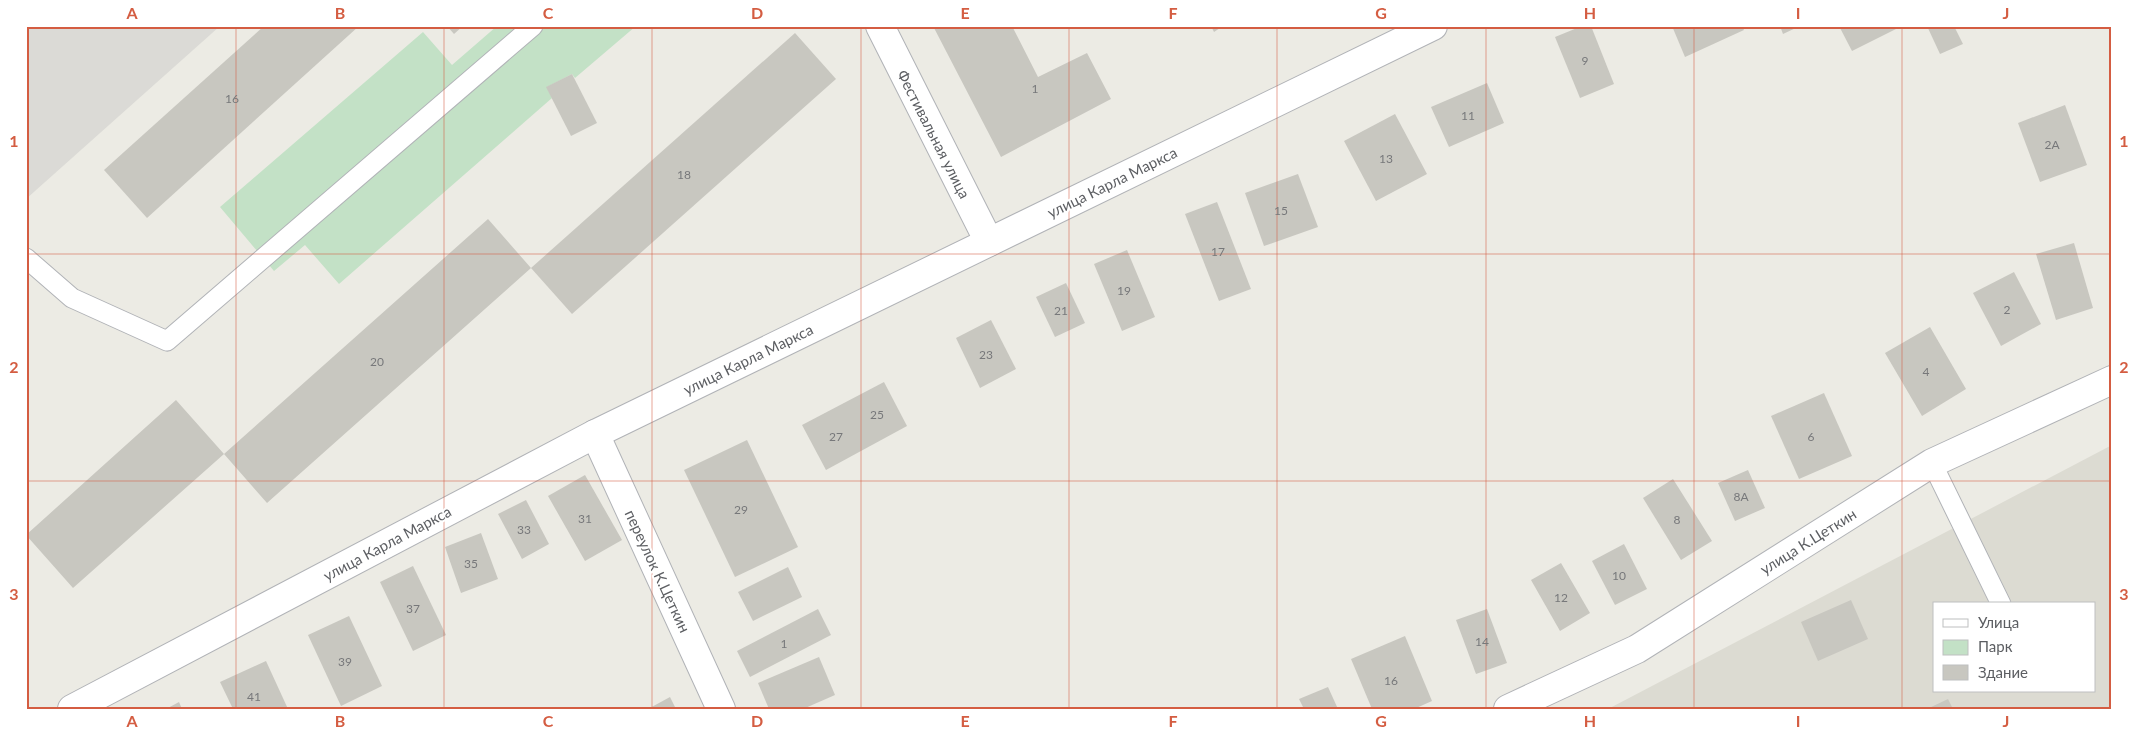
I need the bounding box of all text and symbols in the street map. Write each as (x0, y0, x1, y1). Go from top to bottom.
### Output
text: A (125, 3, 138, 22)
text: B (335, 3, 345, 22)
text: C (543, 3, 554, 22)
text: D (751, 3, 763, 22)
text: E (960, 3, 970, 22)
text: F (1168, 3, 1178, 22)
text: G (1375, 3, 1387, 22)
text: H (1584, 3, 1596, 22)
text: I (1796, 3, 1800, 22)
text: J (2003, 3, 2009, 22)
house number: 9 (1582, 53, 1589, 68)
street label: Фестивальная улица (894, 67, 974, 201)
house number: 1 (1032, 81, 1039, 96)
house number: 16 (225, 91, 239, 106)
house number: 11 (1461, 108, 1475, 123)
text: 1 (9, 131, 19, 150)
text: 1 (2119, 131, 2129, 150)
house number: 2А (2044, 137, 2060, 152)
street label: улица Карла Маркса (1044, 143, 1180, 221)
house number: 13 (1379, 151, 1393, 166)
house number: 18 (677, 167, 691, 182)
house number: 15 (1274, 203, 1288, 218)
house number: 17 (1211, 244, 1225, 259)
house number: 19 (1117, 283, 1131, 298)
house number: 2 (2004, 302, 2011, 317)
house number: 21 (1054, 303, 1068, 318)
street label: улица Карла Маркса (680, 320, 816, 398)
house number: 23 (979, 347, 993, 362)
house number: 20 (370, 354, 384, 369)
text: 2 (9, 357, 19, 376)
text: 2 (2119, 357, 2129, 376)
house number: 4 (1923, 364, 1930, 379)
house number: 25 (870, 407, 884, 422)
house number: 27 (829, 429, 843, 444)
house number: 6 (1808, 429, 1815, 444)
house number: 8А (1733, 489, 1749, 504)
street label: улица Карла Маркса (320, 502, 454, 584)
house number: 29 (734, 502, 748, 517)
street label: улица К.Цеткин (1757, 504, 1859, 578)
street label: переулок К.Цеткин (622, 507, 694, 635)
house number: 31 (578, 511, 592, 526)
house number: 8 (1674, 512, 1681, 527)
house number: 33 (517, 522, 531, 537)
house number: 35 (464, 556, 478, 571)
house number: 10 (1612, 568, 1626, 583)
text: 3 (9, 584, 19, 603)
text: 3 (2119, 584, 2129, 603)
house number: 12 (1554, 590, 1568, 605)
house number: 37 (406, 601, 420, 616)
legend (1933, 602, 2096, 692)
text: Улица (1978, 613, 2019, 631)
house number: 14 (1475, 634, 1489, 649)
house number: 1 (781, 636, 788, 651)
text: Парк (1978, 637, 2013, 655)
house number: 39 (338, 654, 352, 669)
text: Здание (1978, 663, 2028, 681)
house number: 16 (1384, 673, 1398, 688)
house number: 41 (247, 689, 261, 704)
text: A (125, 711, 138, 730)
text: B (335, 711, 345, 730)
text: C (543, 711, 554, 730)
text: D (751, 711, 763, 730)
text: E (960, 711, 970, 730)
text: F (1168, 711, 1178, 730)
text: G (1375, 711, 1387, 730)
text: H (1584, 711, 1596, 730)
text: I (1796, 711, 1800, 730)
text: J (2003, 711, 2009, 730)

